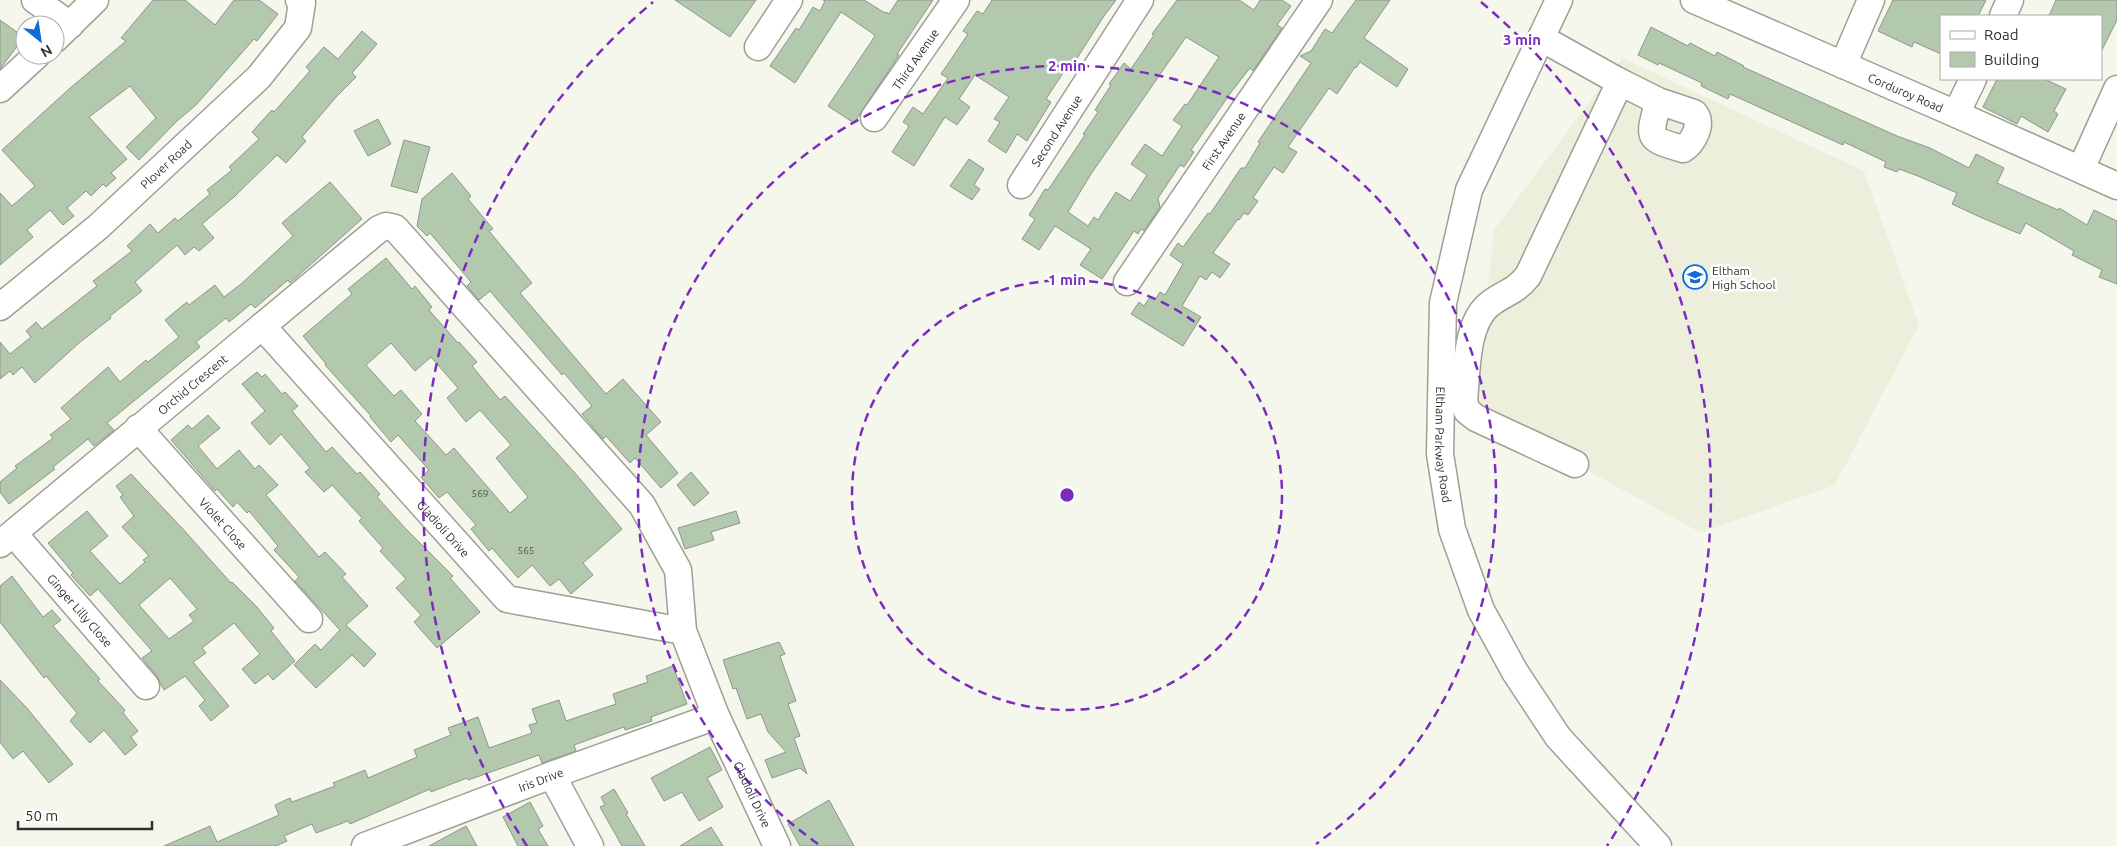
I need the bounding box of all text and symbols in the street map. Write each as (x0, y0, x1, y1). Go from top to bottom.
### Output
north arrow (15, 15, 65, 65)
legend (1940, 15, 2102, 80)
street label: Third Avenue (889, 26, 941, 92)
text: Road (1984, 26, 2019, 43)
text: 3 min (1503, 31, 1541, 48)
text: N (38, 42, 55, 61)
text: Building (1984, 51, 2039, 68)
text: 2 min (1048, 57, 1086, 74)
street label: Corduroy Road (1866, 70, 1945, 114)
street label: Second Avenue (1028, 92, 1084, 169)
street label: First Avenue (1199, 109, 1247, 172)
street label: Plover Road (138, 137, 194, 191)
school or university icon: Eltham High School (1682, 264, 1708, 290)
place label: Eltham High School (1712, 264, 1776, 291)
text: 1 min (1048, 271, 1086, 288)
street label: Orchid Crescent (155, 351, 230, 417)
street label: Eltham Parkway Road (1433, 386, 1454, 503)
centre of rings (1058, 486, 1076, 504)
house number: 569 (472, 488, 488, 499)
street label: Violet Close (197, 495, 250, 552)
street label: Gladioli Drive (415, 497, 472, 559)
house number: 565 (518, 545, 534, 556)
street label: Ginger Lilly Close (45, 571, 115, 649)
street label: Gladioli Drive (732, 759, 774, 829)
street label: Iris Drive (517, 765, 565, 794)
scale bar (18, 798, 151, 830)
text: 50 m (25, 807, 58, 824)

